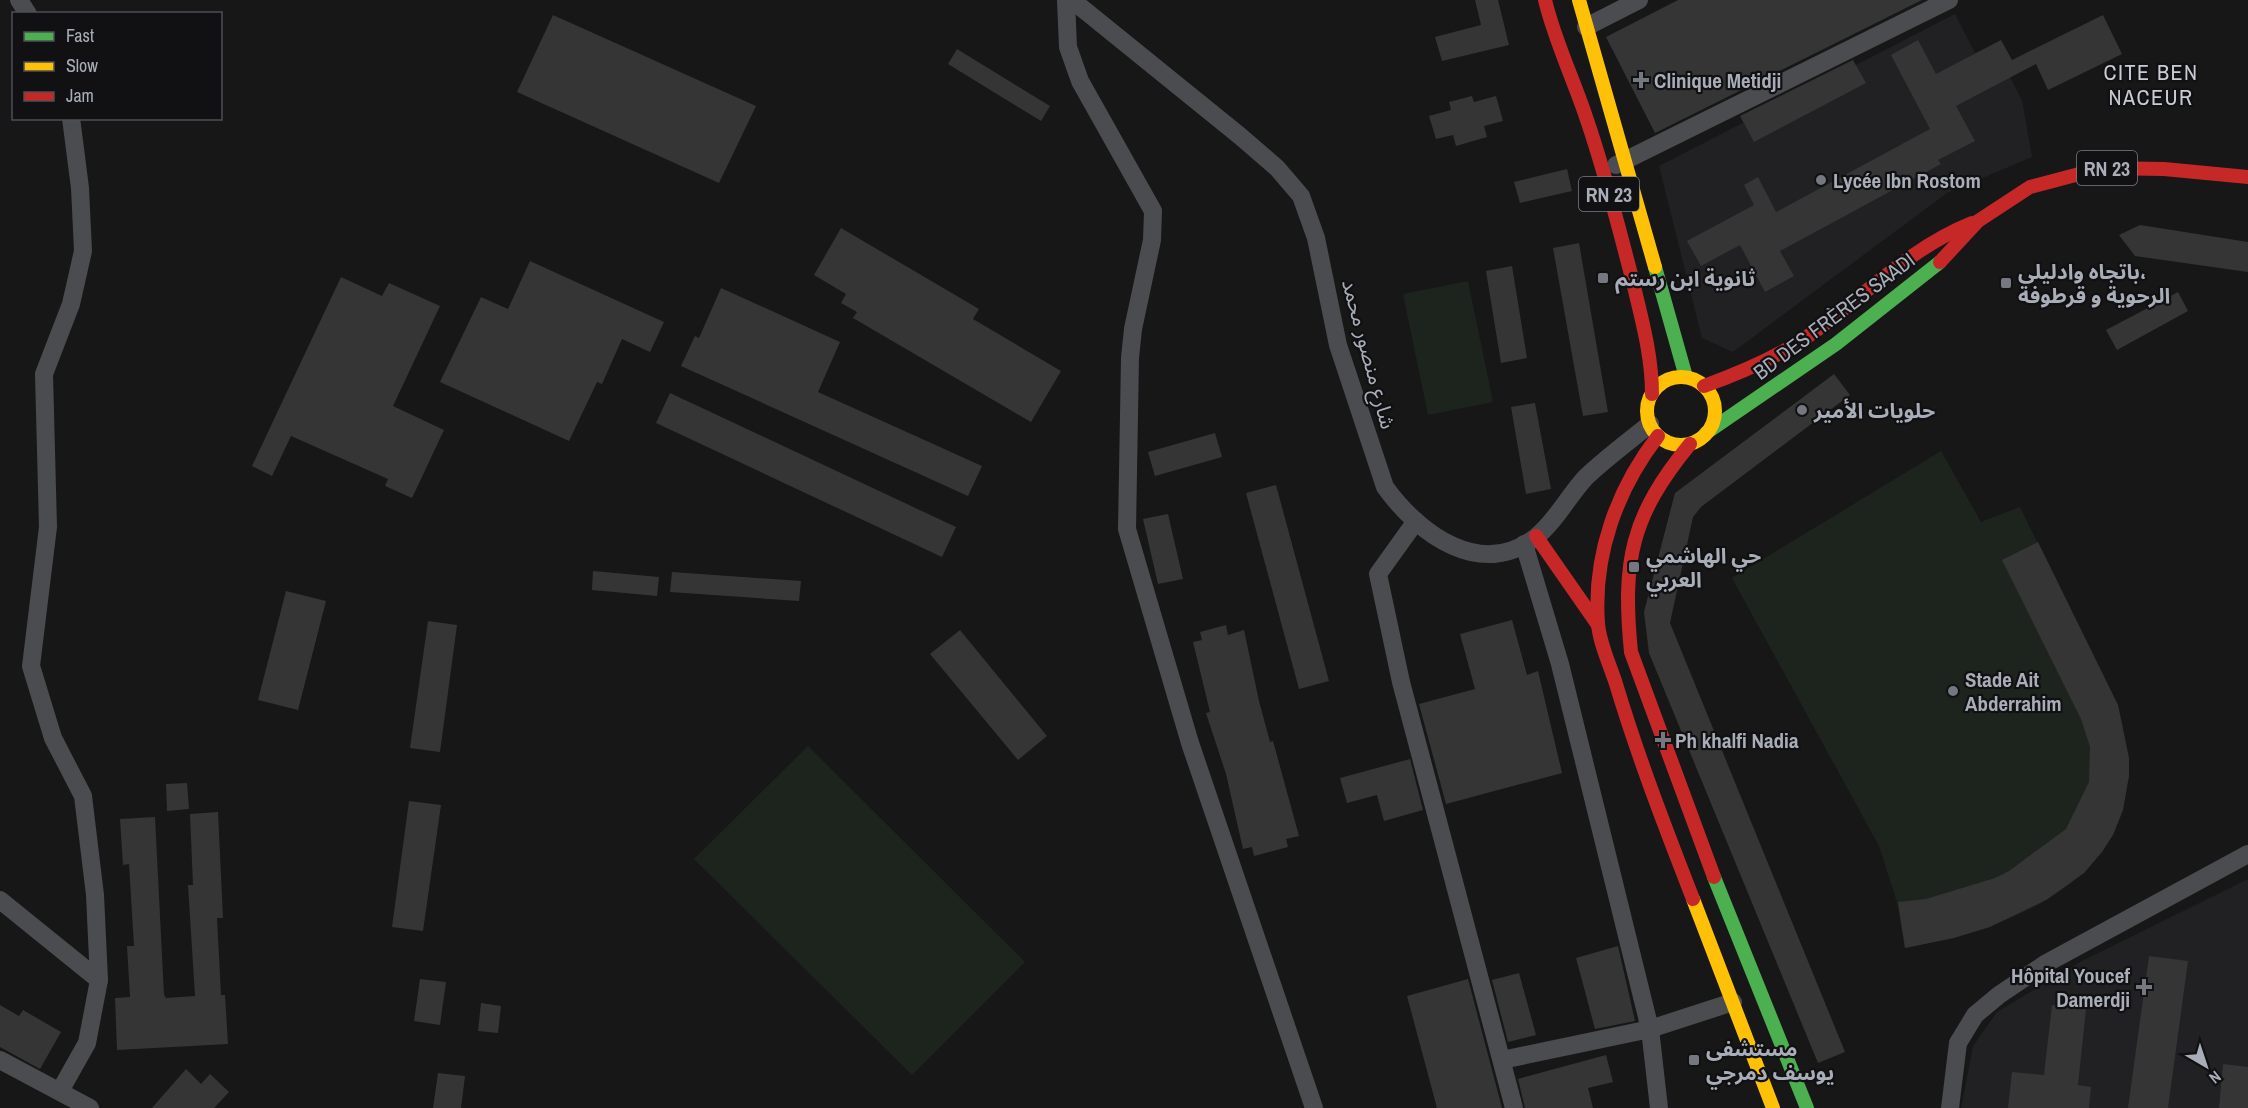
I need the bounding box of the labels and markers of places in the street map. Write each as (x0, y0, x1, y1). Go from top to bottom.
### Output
place label: Clinique Metidji (1654, 66, 1781, 95)
marker: Clinique Metidji (1632, 71, 1650, 89)
place label: Lycée Ibn Rostom (1833, 166, 1981, 195)
marker: Lycée Ibn Rostom (1814, 173, 1828, 187)
place label: باتجاه وادليلي، الرحوية و قرطوفة (2018, 257, 2170, 310)
place label: ثانوية ابن رستم (1615, 264, 1756, 294)
marker: ثانوية ابن رستم (1596, 271, 1610, 285)
marker: باتجاه وادليلي، الرحوية و قرطوفة (1999, 276, 2013, 290)
place label: حلويات الأمير (1813, 396, 1935, 425)
marker: حلويات الأمير (1795, 403, 1809, 417)
place label: حي الهاشمي العربي (1646, 541, 1761, 596)
marker: حي الهاشمي العربي (1627, 560, 1641, 574)
place label: Stade Ait Abderrahim (1965, 665, 2062, 718)
marker: Stade Ait Abderrahim (1946, 684, 1960, 698)
place label: Ph khalfi Nadia (1675, 726, 1799, 755)
marker: Ph khalfi Nadia (1656, 733, 1670, 747)
place label: Hôpital Youcef Damerdji (2011, 961, 2130, 1014)
marker: Hôpital Youcef Damerdji (2135, 978, 2153, 996)
place label: مستشفى يوسف دمرجي (1706, 1034, 1834, 1089)
marker: مستشفى يوسف دمرجي (1687, 1053, 1701, 1067)

